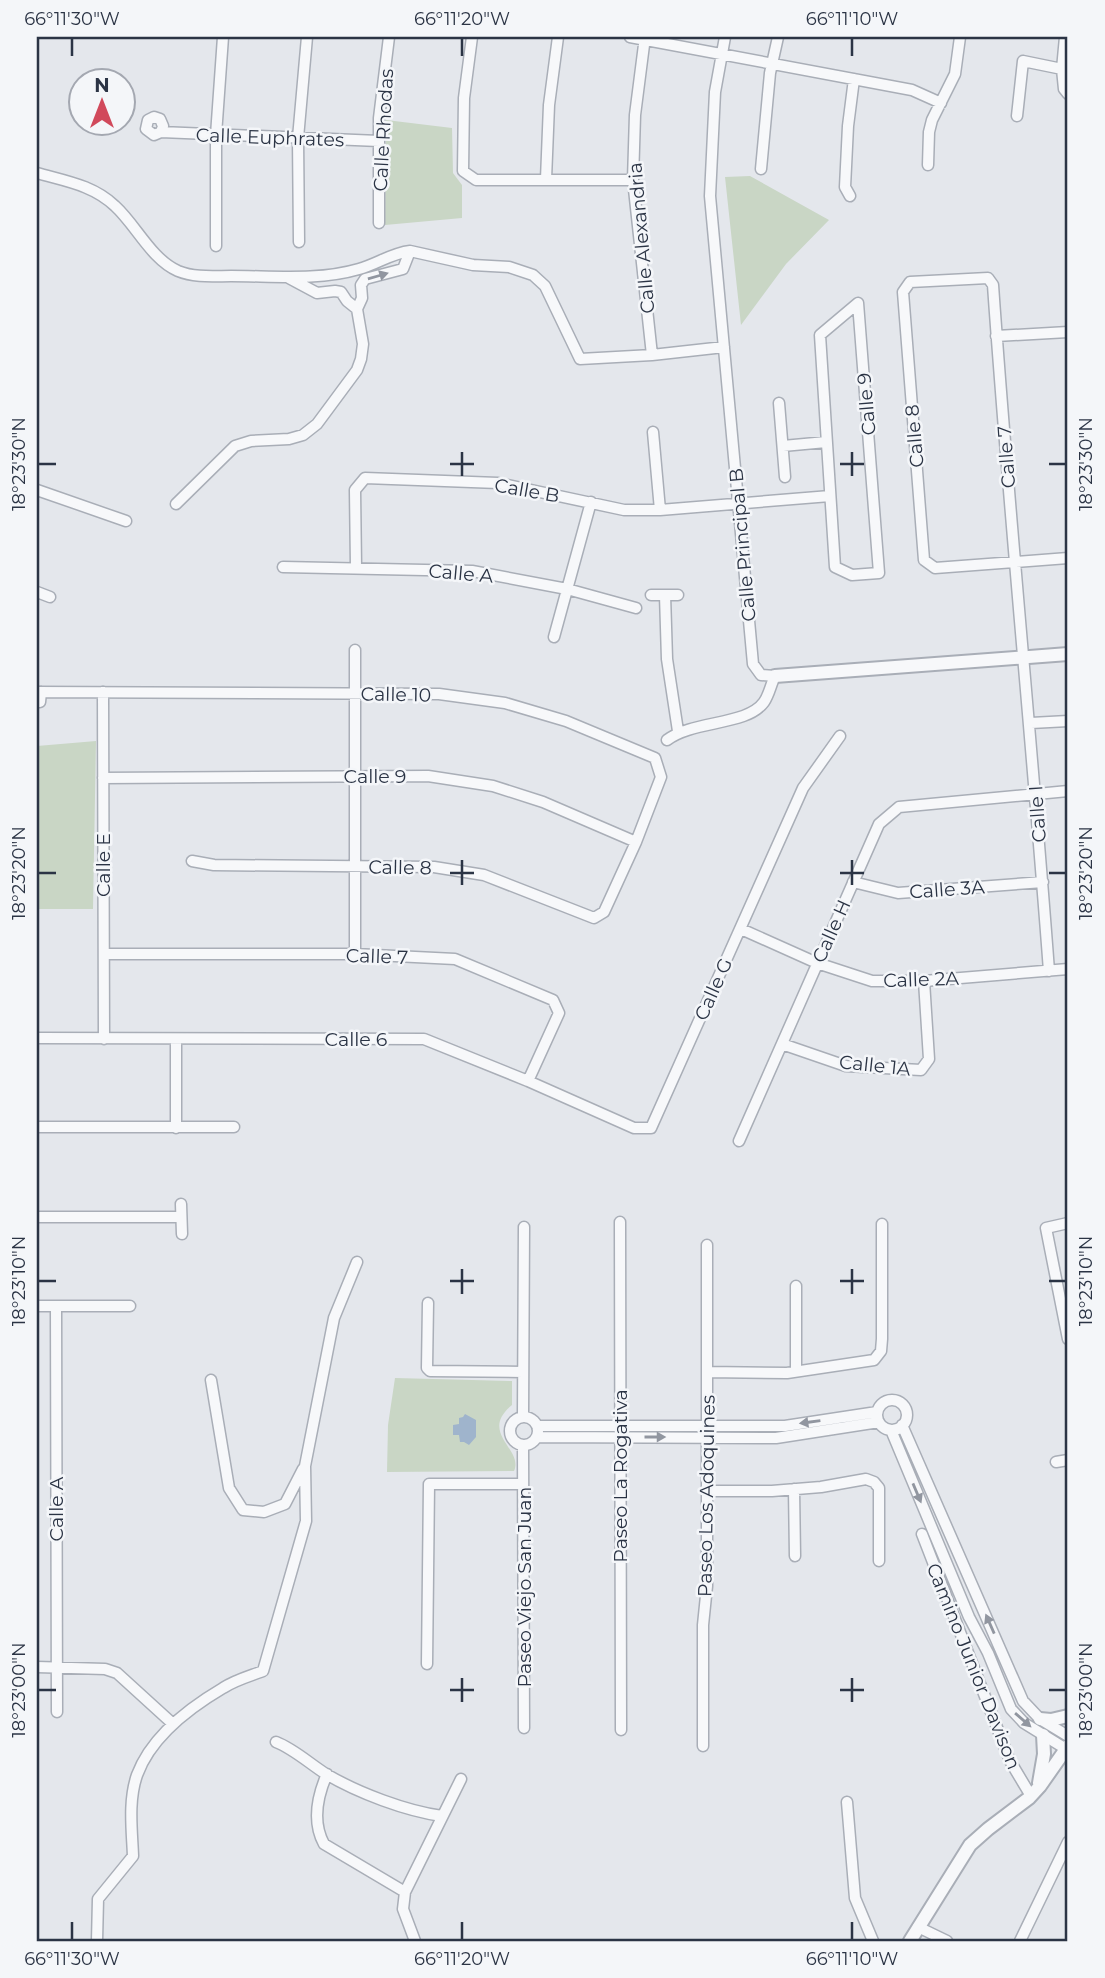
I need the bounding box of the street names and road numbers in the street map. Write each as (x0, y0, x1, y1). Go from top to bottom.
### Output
street label: Calle Rhodas (369, 68, 398, 192)
street label: Calle Euphrates (195, 123, 345, 152)
street label: Calle Alexandria (623, 161, 660, 315)
street label: Calle 9 (852, 372, 881, 436)
street label: Calle 8 (900, 403, 929, 469)
street label: Calle 7 (993, 425, 1020, 489)
street label: Calle Principal B (724, 467, 761, 623)
street label: Calle B (493, 473, 561, 508)
street label: Calle A (428, 559, 495, 588)
street label: Calle 10 (360, 682, 432, 707)
street label: Calle 9 (344, 765, 406, 788)
street label: Calle I (1024, 785, 1051, 843)
street label: Calle E (92, 833, 115, 897)
street label: Calle 8 (368, 855, 432, 880)
street label: Calle 3A (909, 875, 986, 904)
street label: Calle H (807, 896, 856, 966)
street label: Calle 7 (345, 944, 409, 969)
street label: Calle G (690, 954, 737, 1024)
street label: Calle 2A (883, 967, 960, 992)
street label: Calle 6 (325, 1028, 387, 1051)
street label: Calle 1A (838, 1050, 912, 1081)
street label: Paseo La Rogativa (609, 1389, 632, 1563)
street label: Paseo Los Adoquines (693, 1395, 720, 1597)
street label: Calle A (45, 1476, 68, 1541)
street label: Paseo Viejo San Juan (513, 1487, 536, 1687)
street label: Camino Junior Davison (922, 1560, 1025, 1773)

